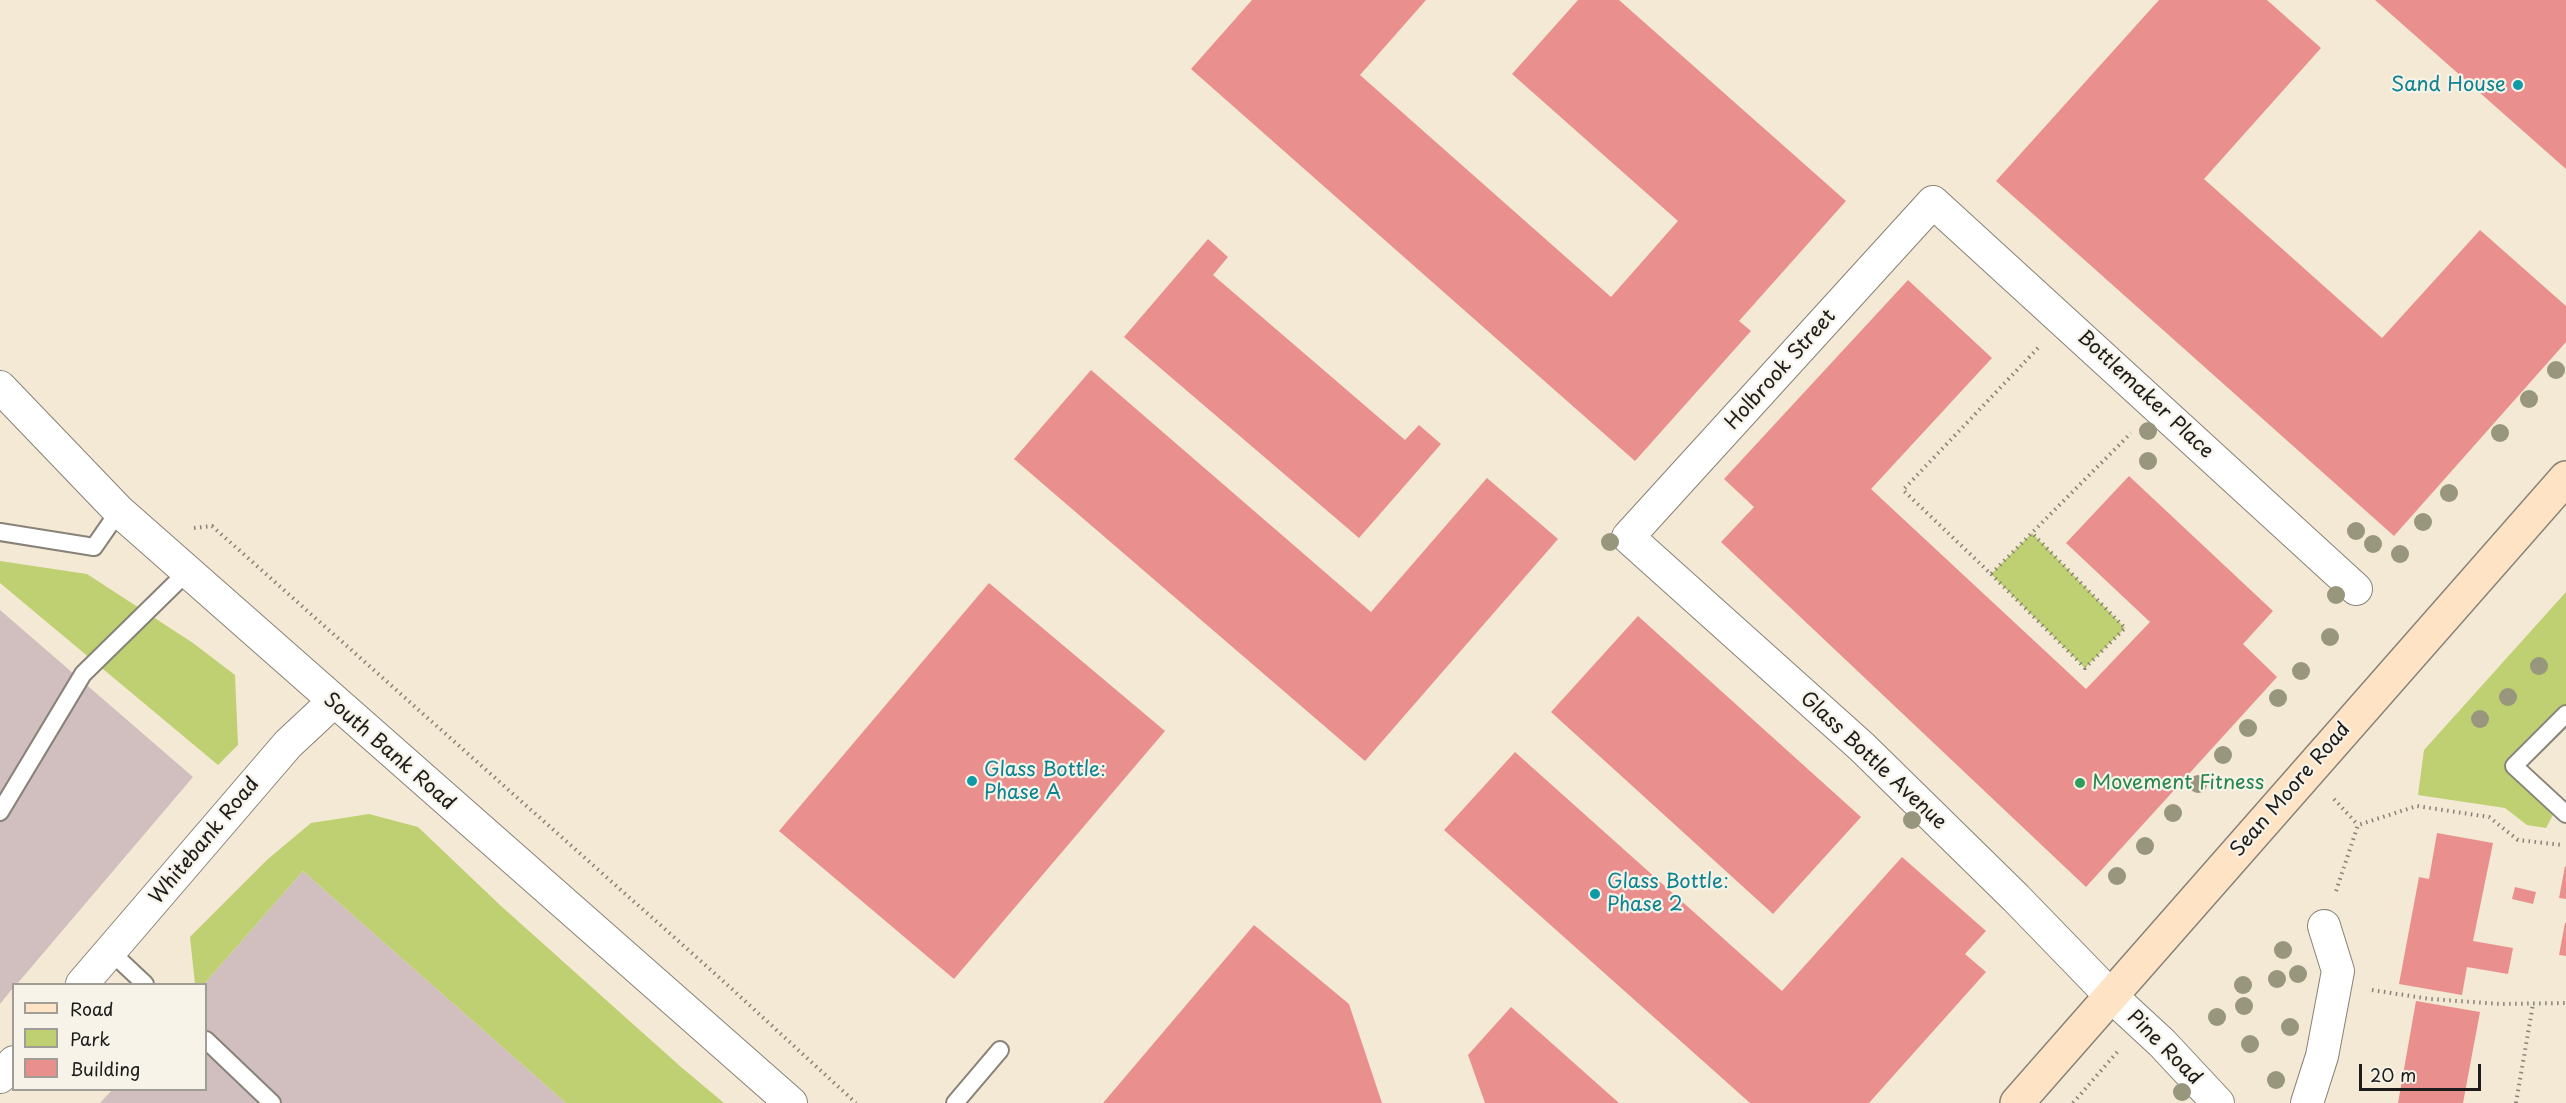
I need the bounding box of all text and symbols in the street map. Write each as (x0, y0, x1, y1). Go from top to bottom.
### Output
place label: Sand House (2391, 73, 2506, 97)
marker: Sand House (2511, 78, 2525, 92)
street label: Holbrook Street (1721, 305, 1841, 435)
street label: Bottlemaker Place (2072, 326, 2218, 464)
street label: Glass Bottle Avenue (1795, 687, 1951, 835)
street label: South Bank Road (318, 688, 460, 816)
street label: Sean Moore Road (2226, 718, 2356, 862)
place label: Glass Bottle: Phase A (984, 758, 1106, 805)
place label: Movement Fitness (2092, 771, 2264, 795)
street label: Whitebank Road (145, 773, 265, 909)
marker: Glass Bottle: Phase A (965, 774, 979, 788)
marker: Movement Fitness (2073, 776, 2087, 790)
place label: Glass Bottle: Phase 2 (1607, 870, 1729, 917)
marker: Glass Bottle: Phase 2 (1588, 887, 1602, 901)
legend (12, 983, 207, 1091)
text: Road (70, 995, 114, 1022)
street label: Pine Road (2122, 1006, 2206, 1090)
text: Park (70, 1025, 110, 1052)
scale bar (2362, 1052, 2484, 1090)
text: Building (70, 1055, 140, 1082)
text: 20 m (2370, 1061, 2416, 1088)

